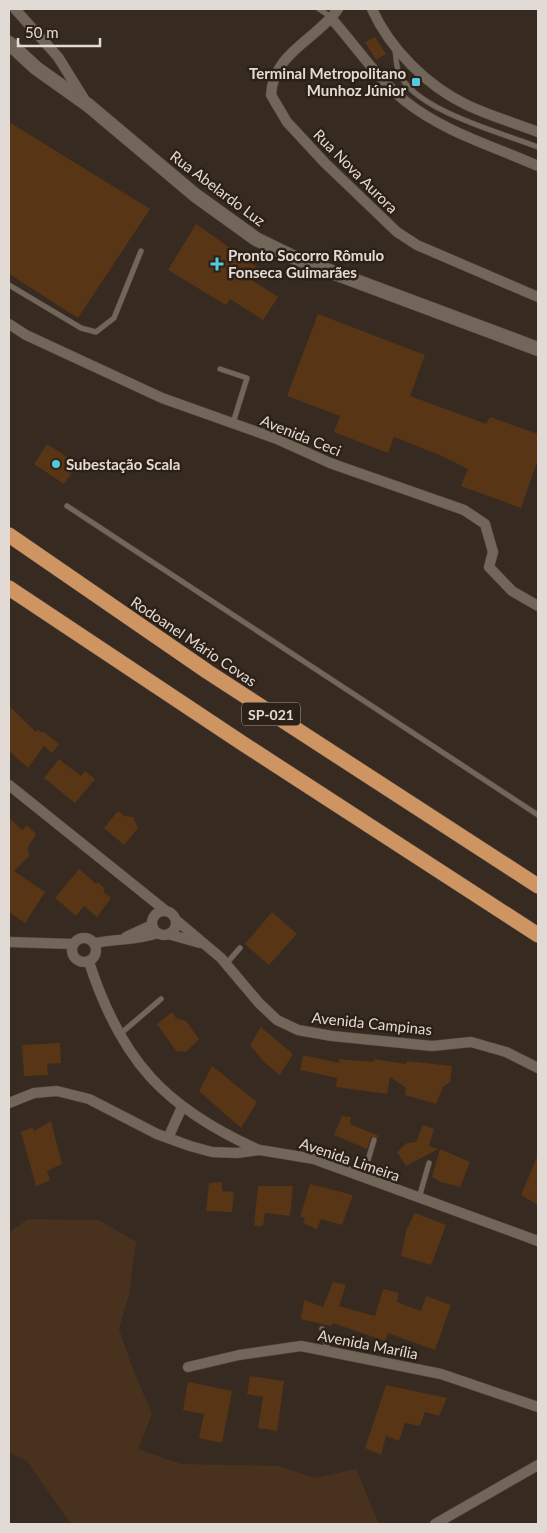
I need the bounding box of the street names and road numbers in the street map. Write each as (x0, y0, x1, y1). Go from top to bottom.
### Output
street label: Rua Nova Aurora (310, 125, 402, 217)
street label: Rua Abelardo Luz (167, 147, 269, 230)
street label: Avenida Ceci (258, 411, 344, 459)
street label: Rodoanel Mário Covas (128, 592, 260, 690)
road number: SP-021 (242, 702, 300, 726)
street label: Avenida Campinas (311, 1008, 433, 1038)
street label: Avenida Limeira (298, 1133, 402, 1185)
street label: Avenida Marília (316, 1325, 420, 1363)

